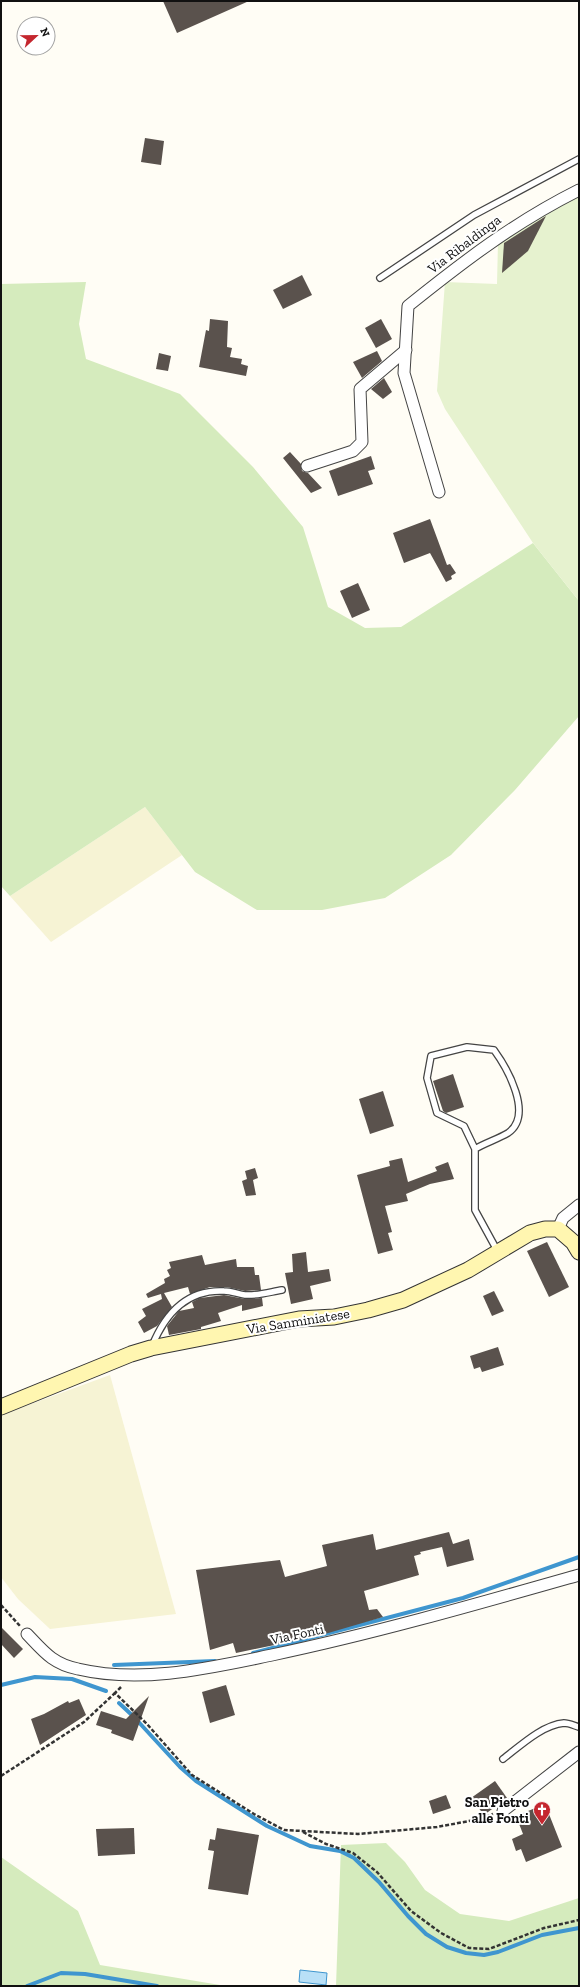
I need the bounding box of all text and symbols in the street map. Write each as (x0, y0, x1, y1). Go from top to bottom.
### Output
north arrow (16, 16, 56, 56)
text: N (37, 26, 53, 39)
street label: Via Ribaldinga (424, 211, 504, 278)
street label: Via Sanminiatese (244, 1305, 351, 1338)
street label: Via Fonti (268, 1620, 326, 1649)
place label: San Pietro alle Fonti (465, 1794, 530, 1827)
church icon: San Pietro alle Fonti (532, 1800, 552, 1825)

